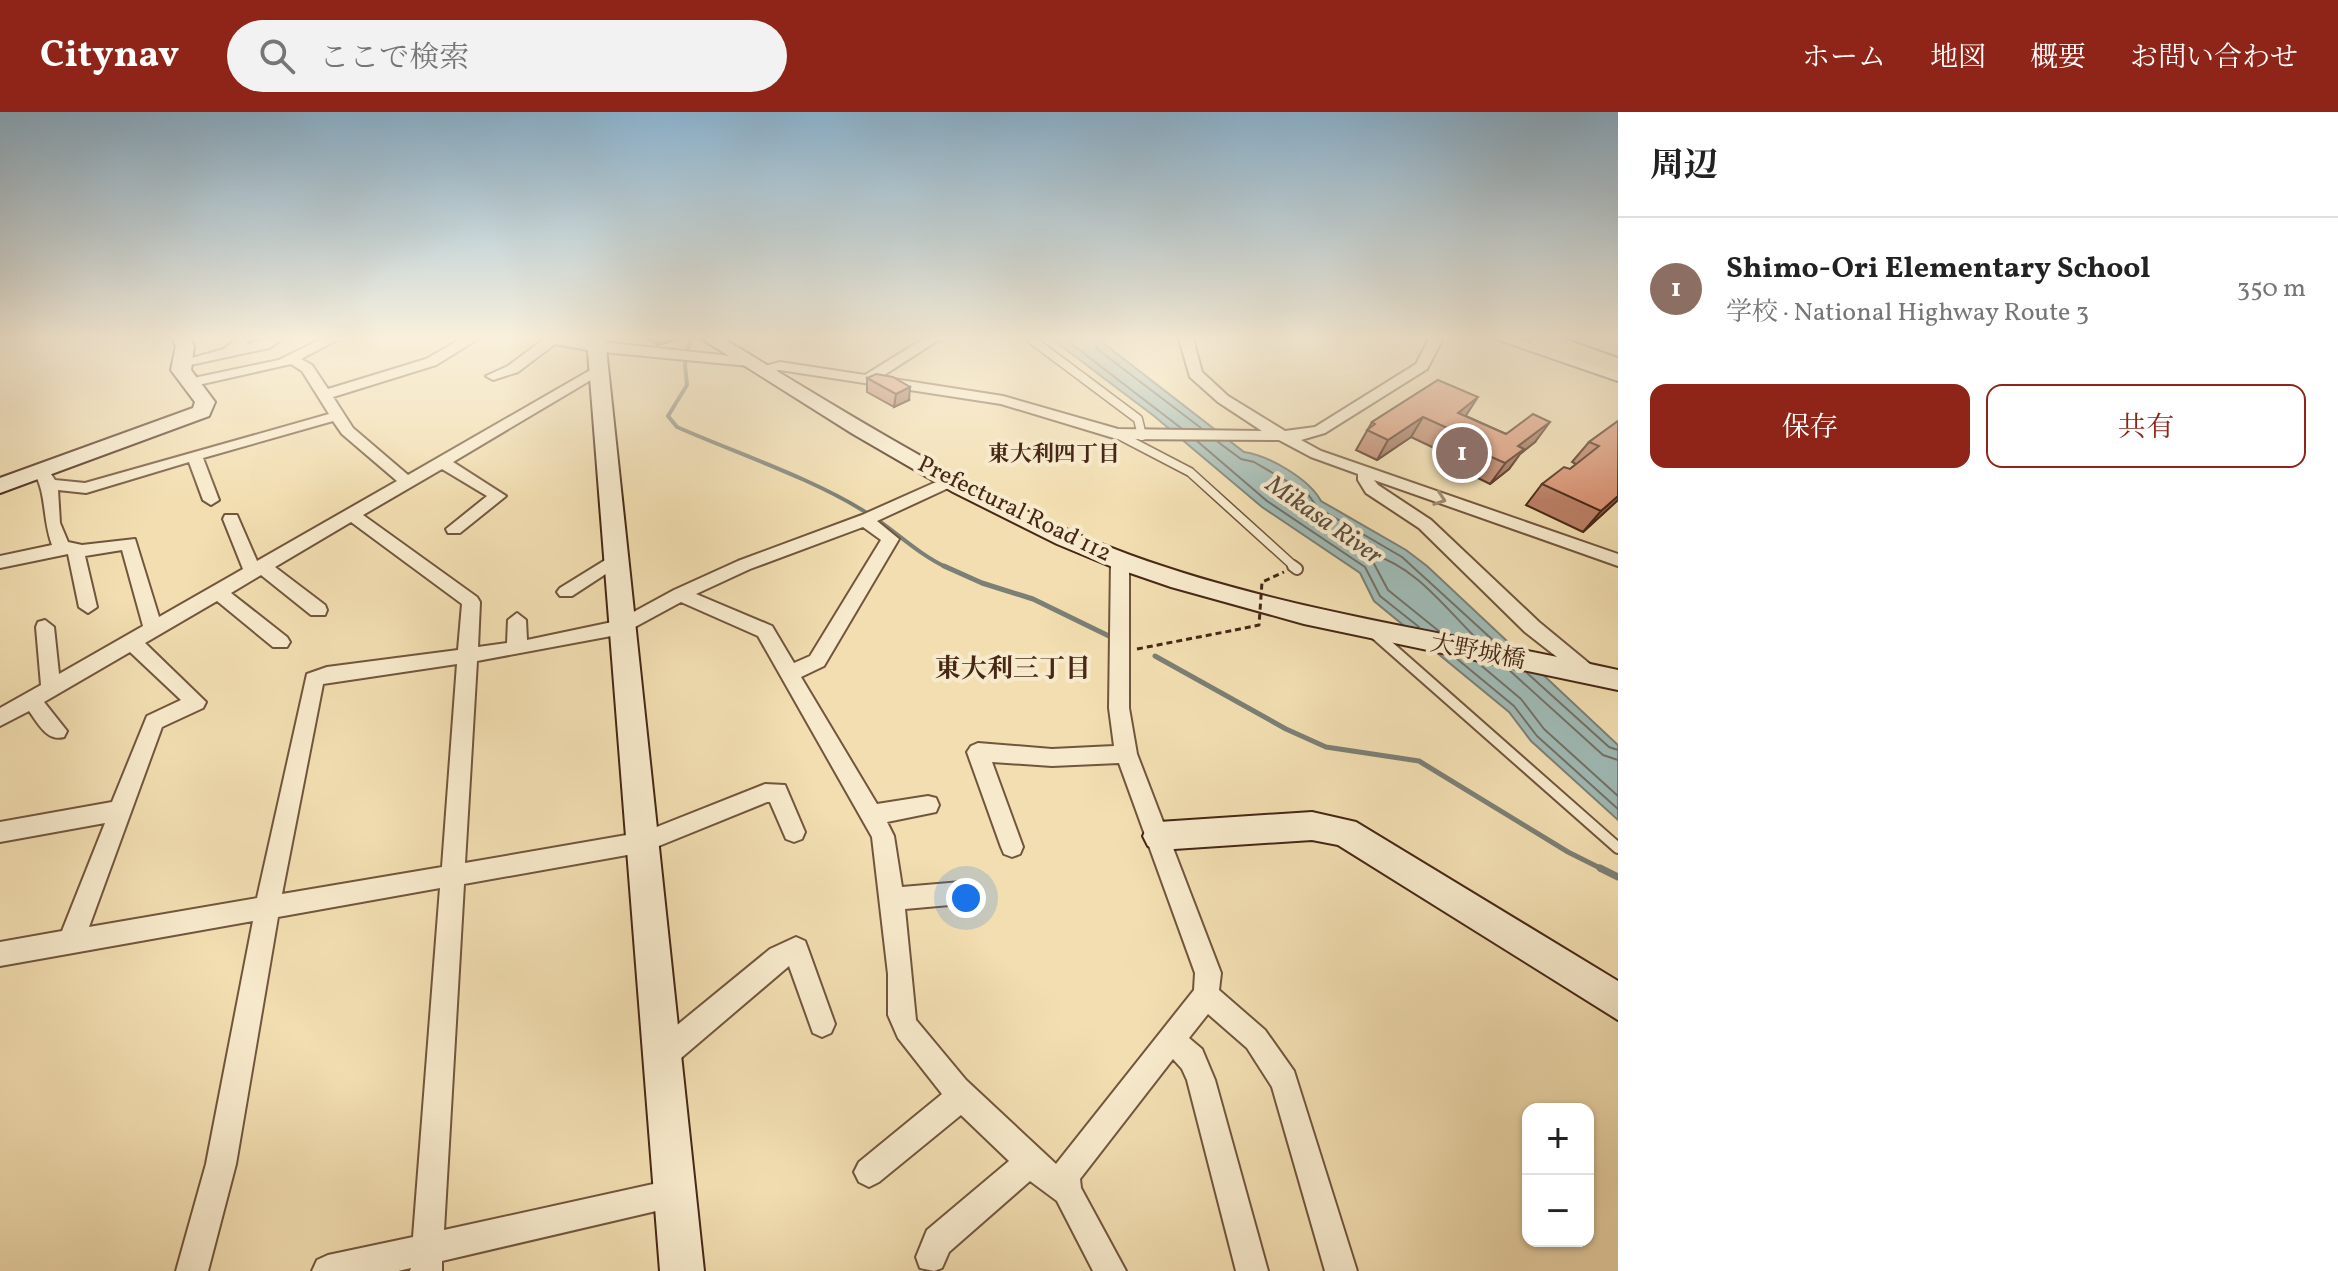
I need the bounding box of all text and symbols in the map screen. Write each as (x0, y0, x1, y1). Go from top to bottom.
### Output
search box (227, 20, 787, 92)
text: Citynav (40, 30, 179, 83)
icon: search (255, 34, 299, 78)
text: ここで検索 (319, 38, 469, 80)
text: ホーム (1802, 39, 1886, 78)
text: 地図 (1930, 39, 1986, 78)
text: 概要 (2030, 39, 2086, 78)
text: お問い合わせ (2130, 39, 2298, 78)
text: 周辺 (1650, 144, 1718, 191)
text: Shimo-Ori Elementary School (1726, 248, 2151, 290)
text: 1 (1671, 271, 1681, 307)
text: 350 m (2237, 271, 2306, 307)
text: 学校 · National Highway Route 3 (1726, 295, 2089, 331)
button: 保存 (1650, 384, 1970, 468)
button: 共有 (1986, 384, 2306, 468)
pin: 1 (1436, 423, 1488, 483)
district label: 東大利四丁目 (988, 440, 1120, 471)
street label: Prefectural Road 112 (911, 448, 1117, 572)
water label: Mikasa River (1257, 467, 1390, 574)
one-way arrow (1432, 490, 1446, 506)
street label: 大野城橋 (1427, 627, 1528, 679)
district label: 東大利三丁目 (935, 652, 1091, 688)
your location (946, 878, 986, 918)
map controls (1522, 1103, 1594, 1247)
button: + (1522, 1103, 1594, 1175)
button: − (1522, 1175, 1594, 1247)

